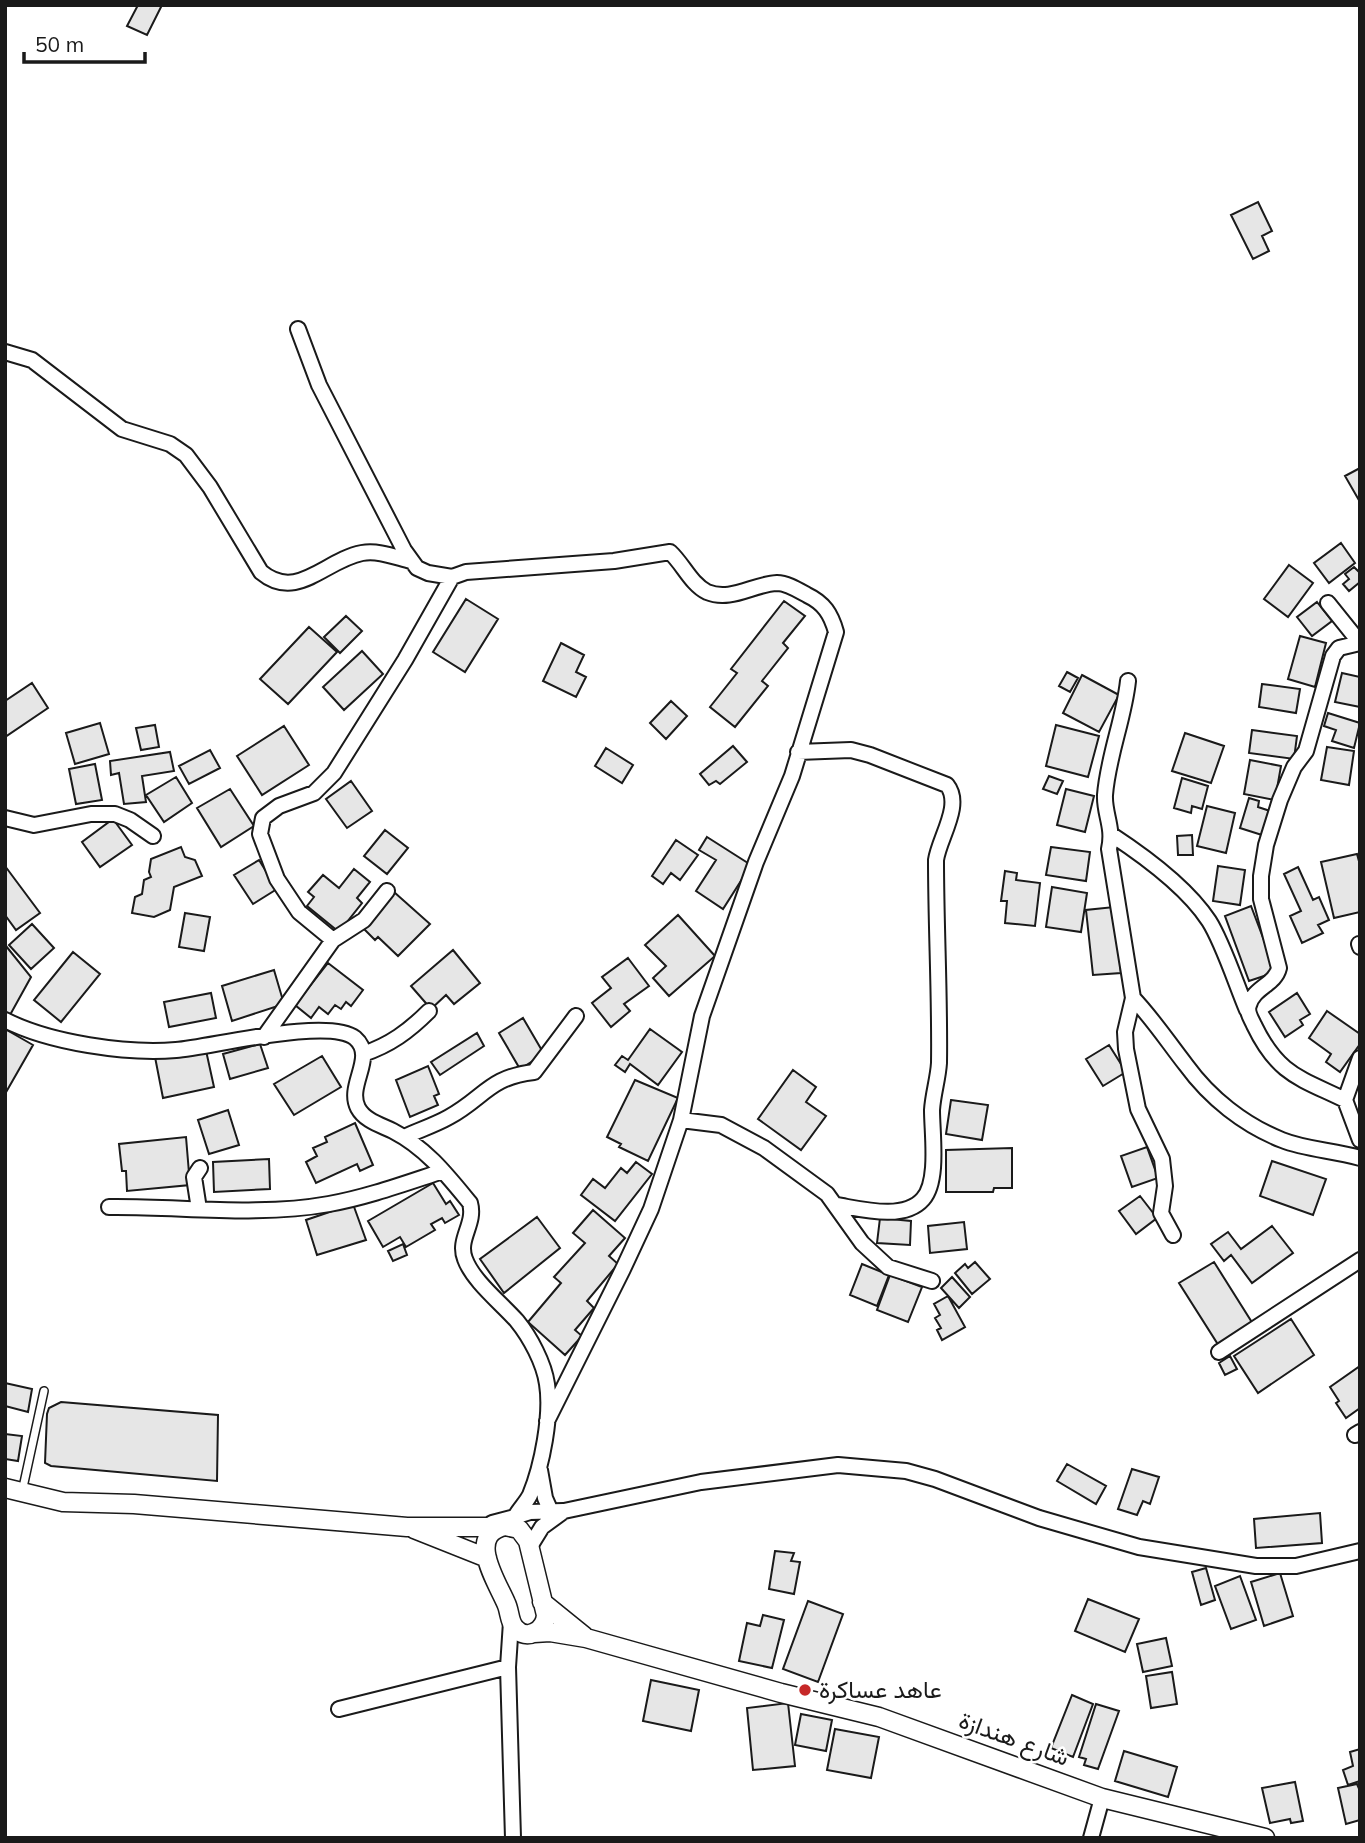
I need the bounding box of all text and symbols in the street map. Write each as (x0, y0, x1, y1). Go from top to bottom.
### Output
scale bar (24, 21, 145, 65)
text: 50 m (35, 31, 84, 57)
place label: عاهد عساكرة (819, 1674, 942, 1705)
marker: عاهد عساكرة (797, 1682, 813, 1698)
street label: شارع هندازة (954, 1704, 1074, 1774)

